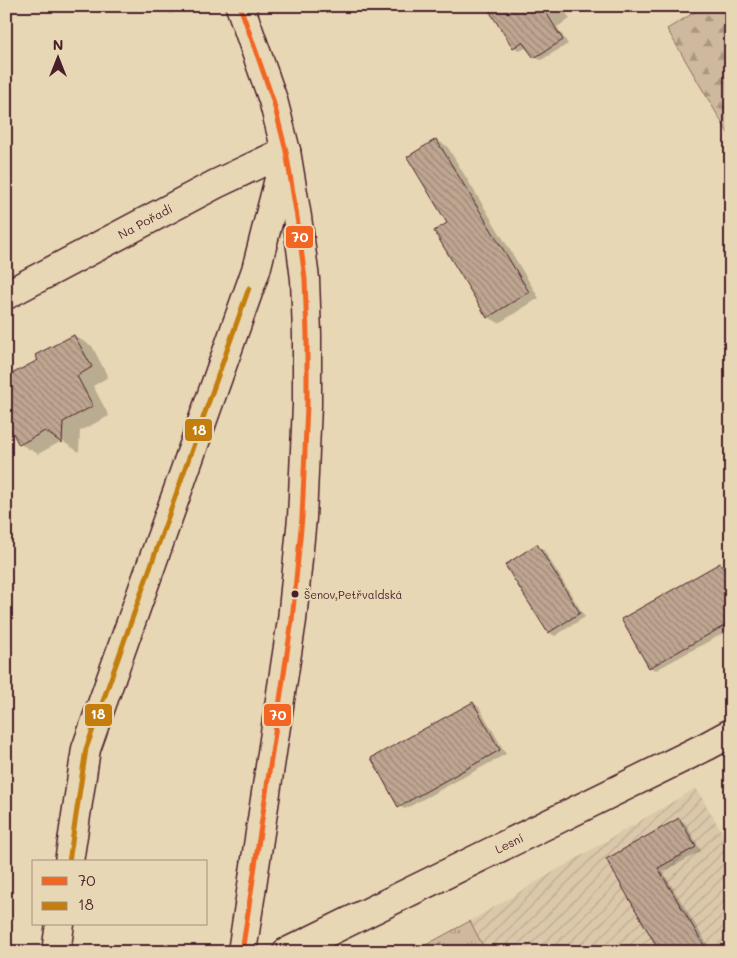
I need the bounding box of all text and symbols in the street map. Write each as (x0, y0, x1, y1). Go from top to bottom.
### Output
north arrow (32, 32, 82, 82)
text: N (53, 35, 63, 54)
street label: Na Pořadí (115, 200, 175, 242)
line badge: 70 (285, 225, 314, 249)
text: 70 (292, 227, 308, 246)
line badge: 18 (184, 418, 213, 442)
text: 18 (192, 420, 207, 439)
place label: Šenov,Petřvaldská (304, 587, 403, 602)
marker: Šenov,Petřvaldská (290, 589, 300, 599)
line badge: 18 (84, 703, 113, 727)
line badge: 70 (263, 703, 292, 727)
text: 18 (91, 704, 106, 723)
text: 70 (270, 705, 286, 724)
street label: Lesní (492, 829, 526, 857)
legend (32, 860, 208, 926)
text: 70 (78, 870, 96, 890)
text: 18 (78, 894, 94, 914)

